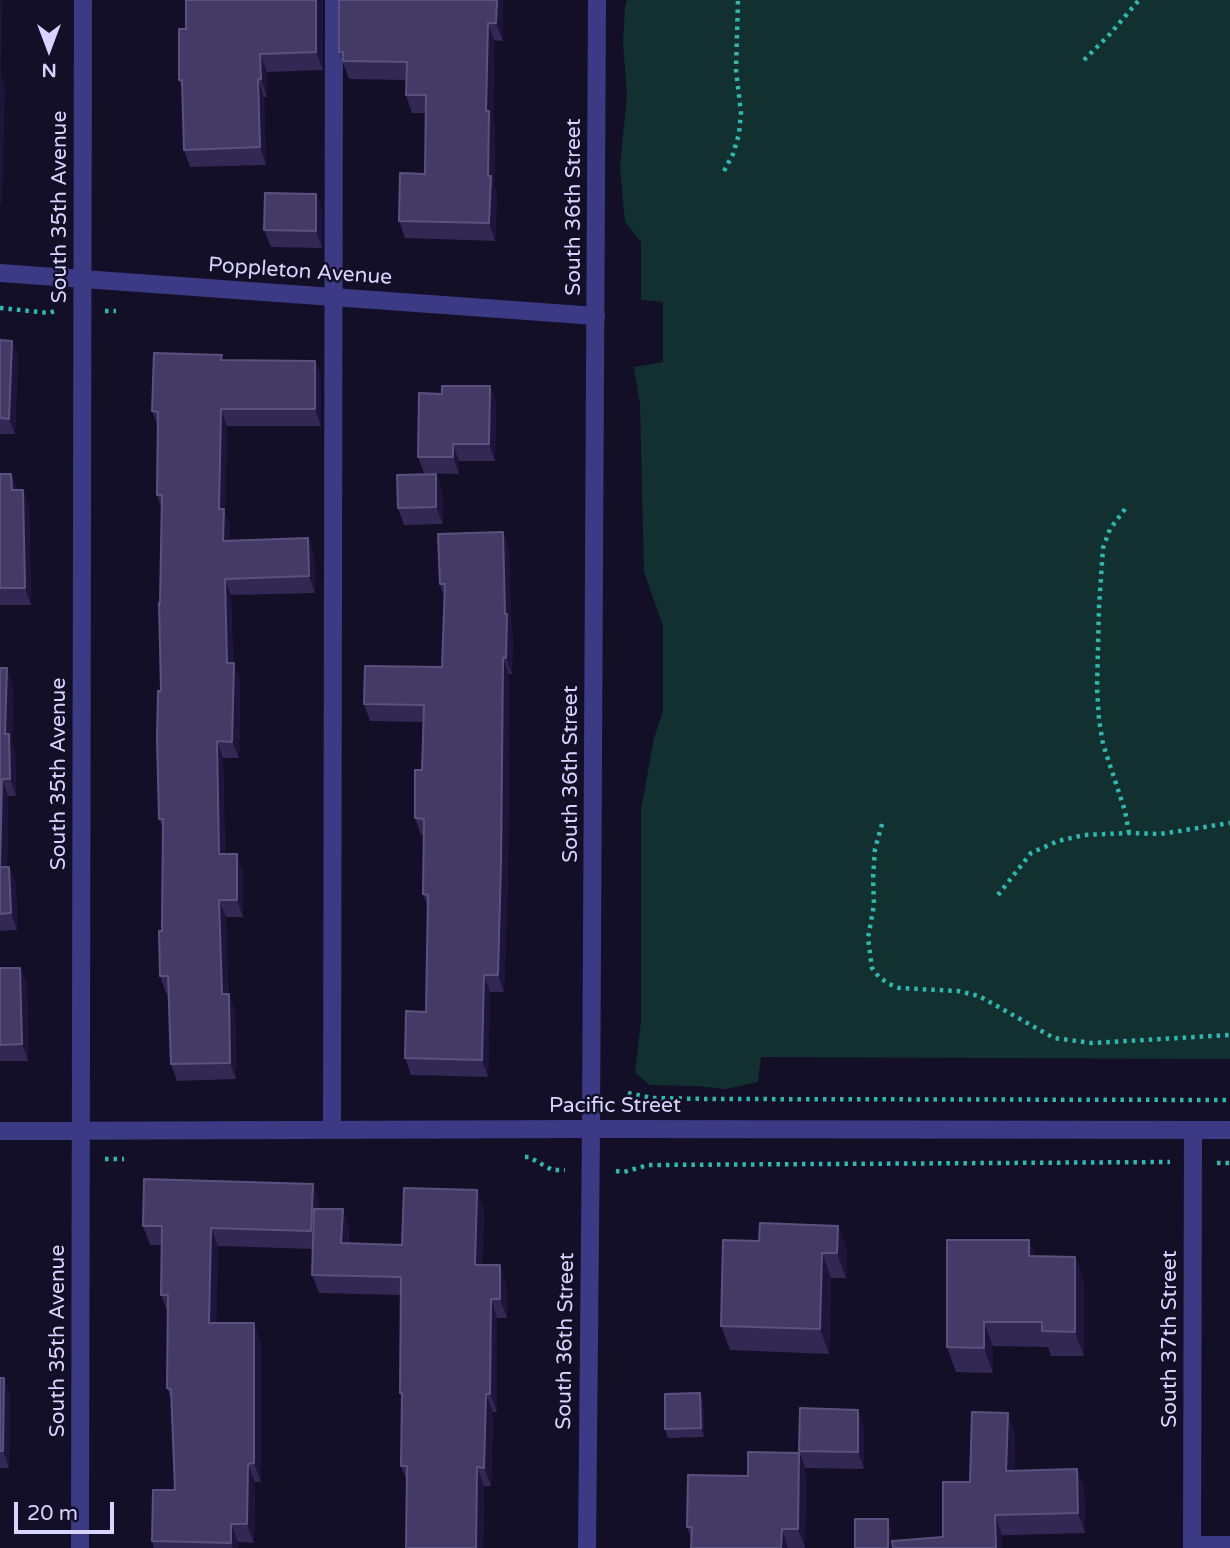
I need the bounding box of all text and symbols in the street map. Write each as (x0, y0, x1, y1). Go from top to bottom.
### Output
north arrow (14, 14, 84, 84)
text: N (41, 59, 57, 81)
street label: South 35th Avenue (47, 111, 73, 303)
street label: South 36th Street (561, 118, 587, 296)
street label: Poppleton Avenue (207, 253, 393, 291)
street label: South 35th Avenue (46, 678, 72, 870)
street label: South 36th Street (558, 685, 584, 863)
street label: Pacific Street (549, 1093, 681, 1119)
street label: South 35th Avenue (45, 1245, 71, 1437)
street label: South 37th Street (1157, 1250, 1183, 1428)
street label: South 36th Street (552, 1252, 580, 1430)
scale bar (18, 1488, 117, 1532)
text: 20 m (27, 1501, 78, 1526)

